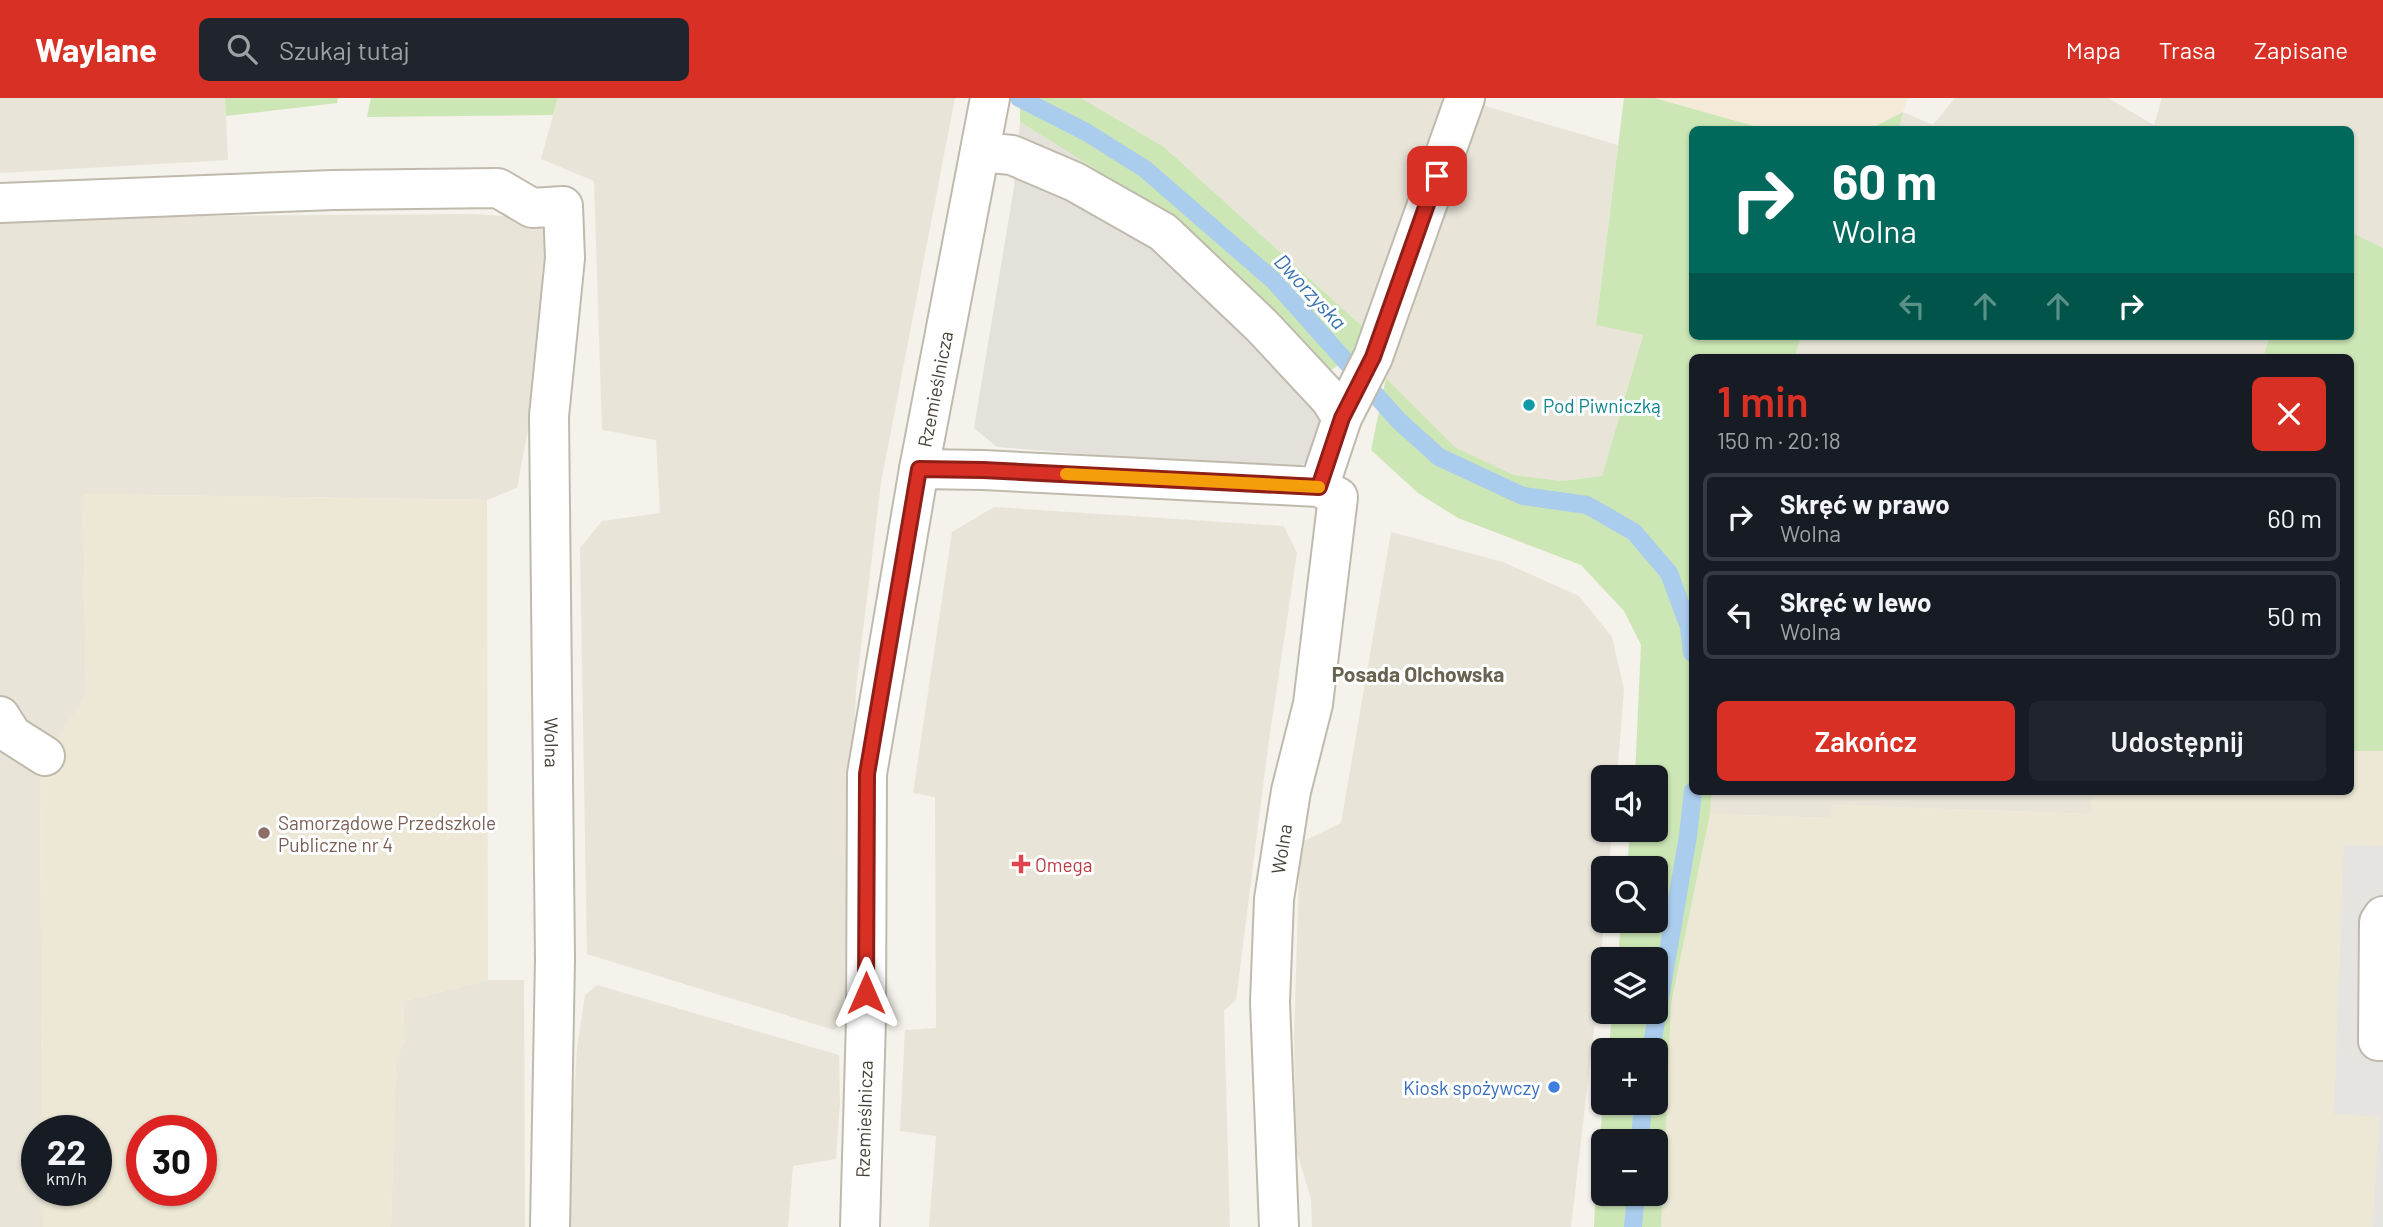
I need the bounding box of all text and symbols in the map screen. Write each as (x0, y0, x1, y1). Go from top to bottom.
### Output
search box (199, 18, 689, 81)
text: Waylane (35, 29, 157, 69)
icon: search (223, 30, 261, 68)
text: Szukaj tutaj (279, 34, 410, 65)
text: Mapa (2066, 35, 2121, 64)
text: Trasa (2159, 35, 2216, 64)
text: Zapisane (2254, 35, 2348, 64)
pin (1407, 146, 1467, 206)
text: 60 m (1832, 151, 1937, 210)
icon: right (1717, 154, 1808, 245)
icon: arrive (1418, 157, 1456, 195)
text: Wolna (1832, 211, 1917, 249)
water label: Dworzyska (1270, 248, 1352, 334)
icon: left (1893, 287, 1931, 325)
icon: ahead (1966, 287, 2004, 325)
icon: ahead (2039, 287, 2077, 325)
icon: right (2112, 287, 2150, 325)
street label: Rzemieślnicza (912, 329, 957, 449)
text: 1 min (1717, 375, 1809, 425)
button: close (2252, 377, 2326, 451)
place label: Pod Piwniczką (1543, 394, 1661, 417)
marker: Pod Piwniczką (1521, 397, 1537, 413)
text: 150 m · 20:18 (1717, 426, 1841, 454)
text: Skręć w prawo (1780, 488, 1950, 519)
icon: right (1721, 498, 1759, 536)
text: 60 m (2267, 502, 2322, 533)
text: Wolna (1780, 519, 1841, 547)
text: Skręć w lewo (1780, 586, 1932, 617)
icon: left (1721, 596, 1759, 634)
text: 50 m (2267, 600, 2322, 631)
text: Wolna (1780, 617, 1841, 645)
district label: Posada Olchowska (1332, 661, 1504, 686)
button: Zakończ (1717, 701, 2015, 781)
button: Udostępnij (2029, 701, 2326, 781)
street label: Wolna (541, 717, 564, 768)
map controls (1591, 765, 1668, 1206)
button: sound (1591, 765, 1668, 842)
place label: Samorządowe Przedszkole Publiczne nr 4 (278, 811, 496, 856)
street label: Wolna (1266, 822, 1296, 876)
marker: Samorządowe Przedszkole Publiczne nr 4 (256, 825, 272, 841)
place label: Omega (1035, 853, 1092, 876)
marker: Omega (1013, 856, 1029, 872)
button: search (1591, 856, 1668, 933)
button: layers (1591, 947, 1668, 1024)
position arrow (829, 956, 903, 1030)
button: + (1591, 1038, 1668, 1115)
street label: Rzemieślnicza (850, 1060, 876, 1178)
place label: Kiosk spożywczy (1403, 1076, 1540, 1099)
marker: Kiosk spożywczy (1546, 1079, 1562, 1095)
speed limit sign: 30 (126, 1115, 217, 1206)
button: − (1591, 1129, 1668, 1206)
text: 22 (47, 1130, 86, 1172)
text: km/h (46, 1167, 87, 1189)

